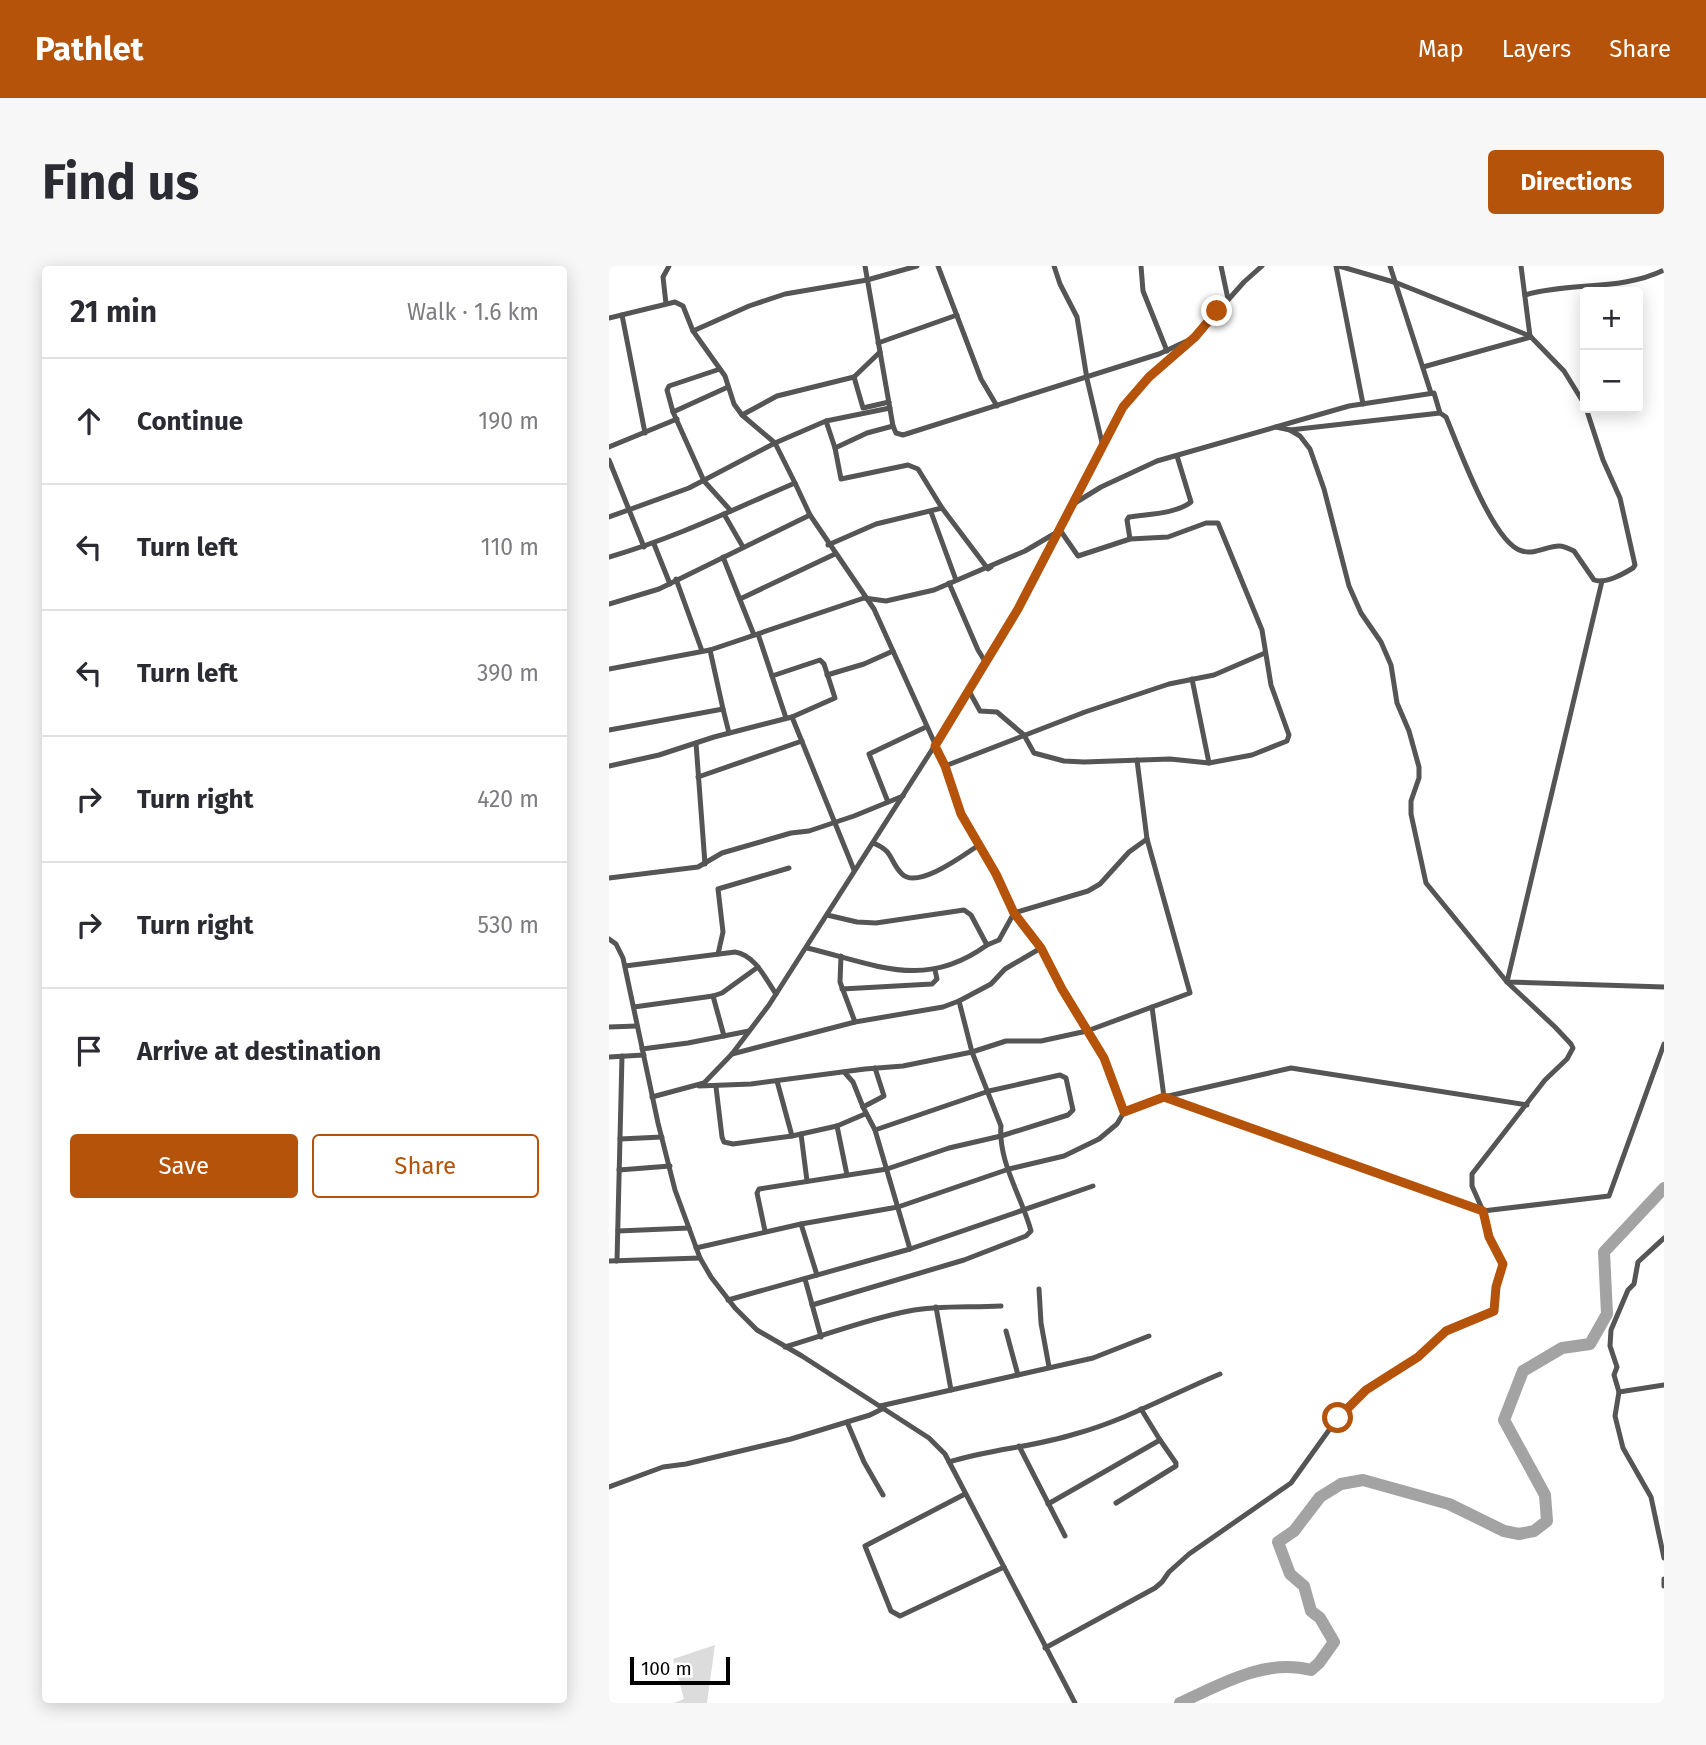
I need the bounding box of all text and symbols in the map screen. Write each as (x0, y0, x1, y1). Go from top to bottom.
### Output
text: Pathlet (35, 29, 144, 69)
text: Map (1418, 35, 1464, 63)
text: Layers (1502, 35, 1571, 63)
text: Share (1609, 35, 1671, 63)
button: Directions (1488, 150, 1664, 214)
text: Find us (42, 153, 199, 212)
map controls (1580, 287, 1643, 413)
button: + (1580, 287, 1643, 350)
text: 21 min (70, 294, 157, 330)
route end (1201, 295, 1232, 326)
text: Walk · 1.6 km (407, 298, 539, 326)
button: − (1580, 350, 1643, 413)
icon: ahead (70, 402, 108, 440)
text: Continue (137, 406, 243, 437)
text: 190 m (478, 407, 539, 435)
icon: left (70, 528, 108, 566)
text: Turn left (137, 532, 238, 563)
text: 110 m (481, 533, 539, 561)
icon: left (70, 654, 108, 692)
text: Turn left (137, 658, 238, 689)
text: 390 m (477, 659, 539, 687)
icon: right (70, 780, 108, 818)
text: Turn right (137, 784, 254, 815)
text: 420 m (477, 785, 539, 813)
icon: right (70, 906, 108, 944)
text: Turn right (137, 910, 254, 941)
text: 530 m (478, 911, 539, 939)
icon: arrive (70, 1032, 108, 1070)
text: Arrive at destination (137, 1036, 381, 1067)
button: Save (70, 1134, 298, 1198)
button: Share (312, 1134, 539, 1198)
route start (1322, 1402, 1353, 1433)
scale bar (630, 1654, 730, 1686)
text: 100 m (641, 1657, 692, 1680)

